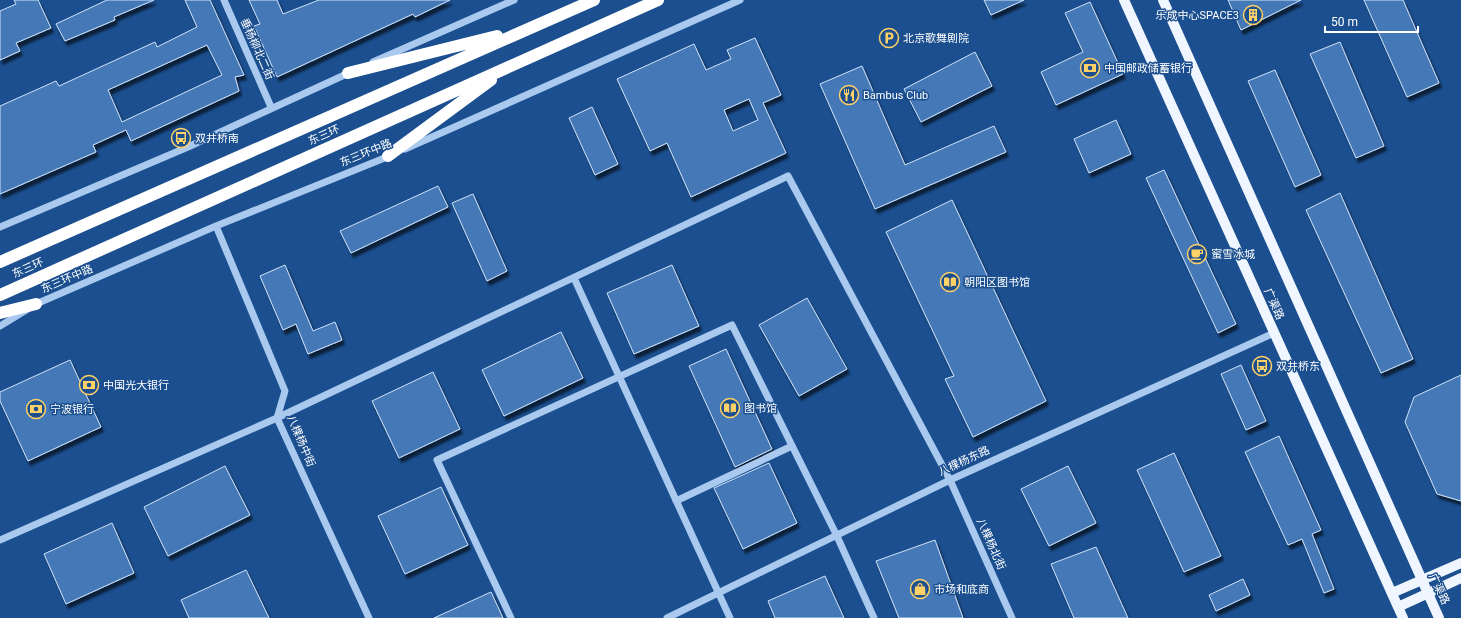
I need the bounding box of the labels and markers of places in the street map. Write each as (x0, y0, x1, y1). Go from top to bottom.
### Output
building icon: 乐成中心SPACE3 (1242, 4, 1264, 26)
place label: 乐成中心SPACE3 (1156, 9, 1239, 22)
parking icon: 北京歌舞剧院 (878, 27, 900, 49)
place label: 北京歌舞剧院 (903, 32, 969, 45)
bank icon: 中国邮政储蓄银行 (1079, 57, 1101, 79)
place label: 中国邮政储蓄银行 (1104, 62, 1192, 75)
restaurant icon: Bambus Club (838, 84, 860, 106)
place label: Bambus Club (863, 89, 928, 102)
bus stop icon: 双井桥南 (170, 127, 192, 149)
place label: 双井桥南 (195, 132, 239, 145)
cafe icon: 蜜雪冰城 (1186, 243, 1208, 265)
place label: 蜜雪冰城 (1211, 248, 1255, 261)
library icon: 朝阳区图书馆 (939, 271, 961, 293)
place label: 朝阳区图书馆 (964, 276, 1030, 289)
bus stop icon: 双井桥东 (1251, 355, 1273, 377)
place label: 双井桥东 (1276, 360, 1320, 373)
bank icon: 中国光大银行 (78, 374, 100, 396)
place label: 中国光大银行 (103, 379, 169, 392)
library icon: 图书馆 (719, 397, 741, 419)
bank icon: 宁波银行 (25, 398, 47, 420)
place label: 图书馆 (744, 402, 777, 415)
place label: 宁波银行 (50, 403, 94, 416)
shop icon: 市场和底商 (909, 578, 931, 600)
place label: 市场和底商 (934, 583, 989, 596)

